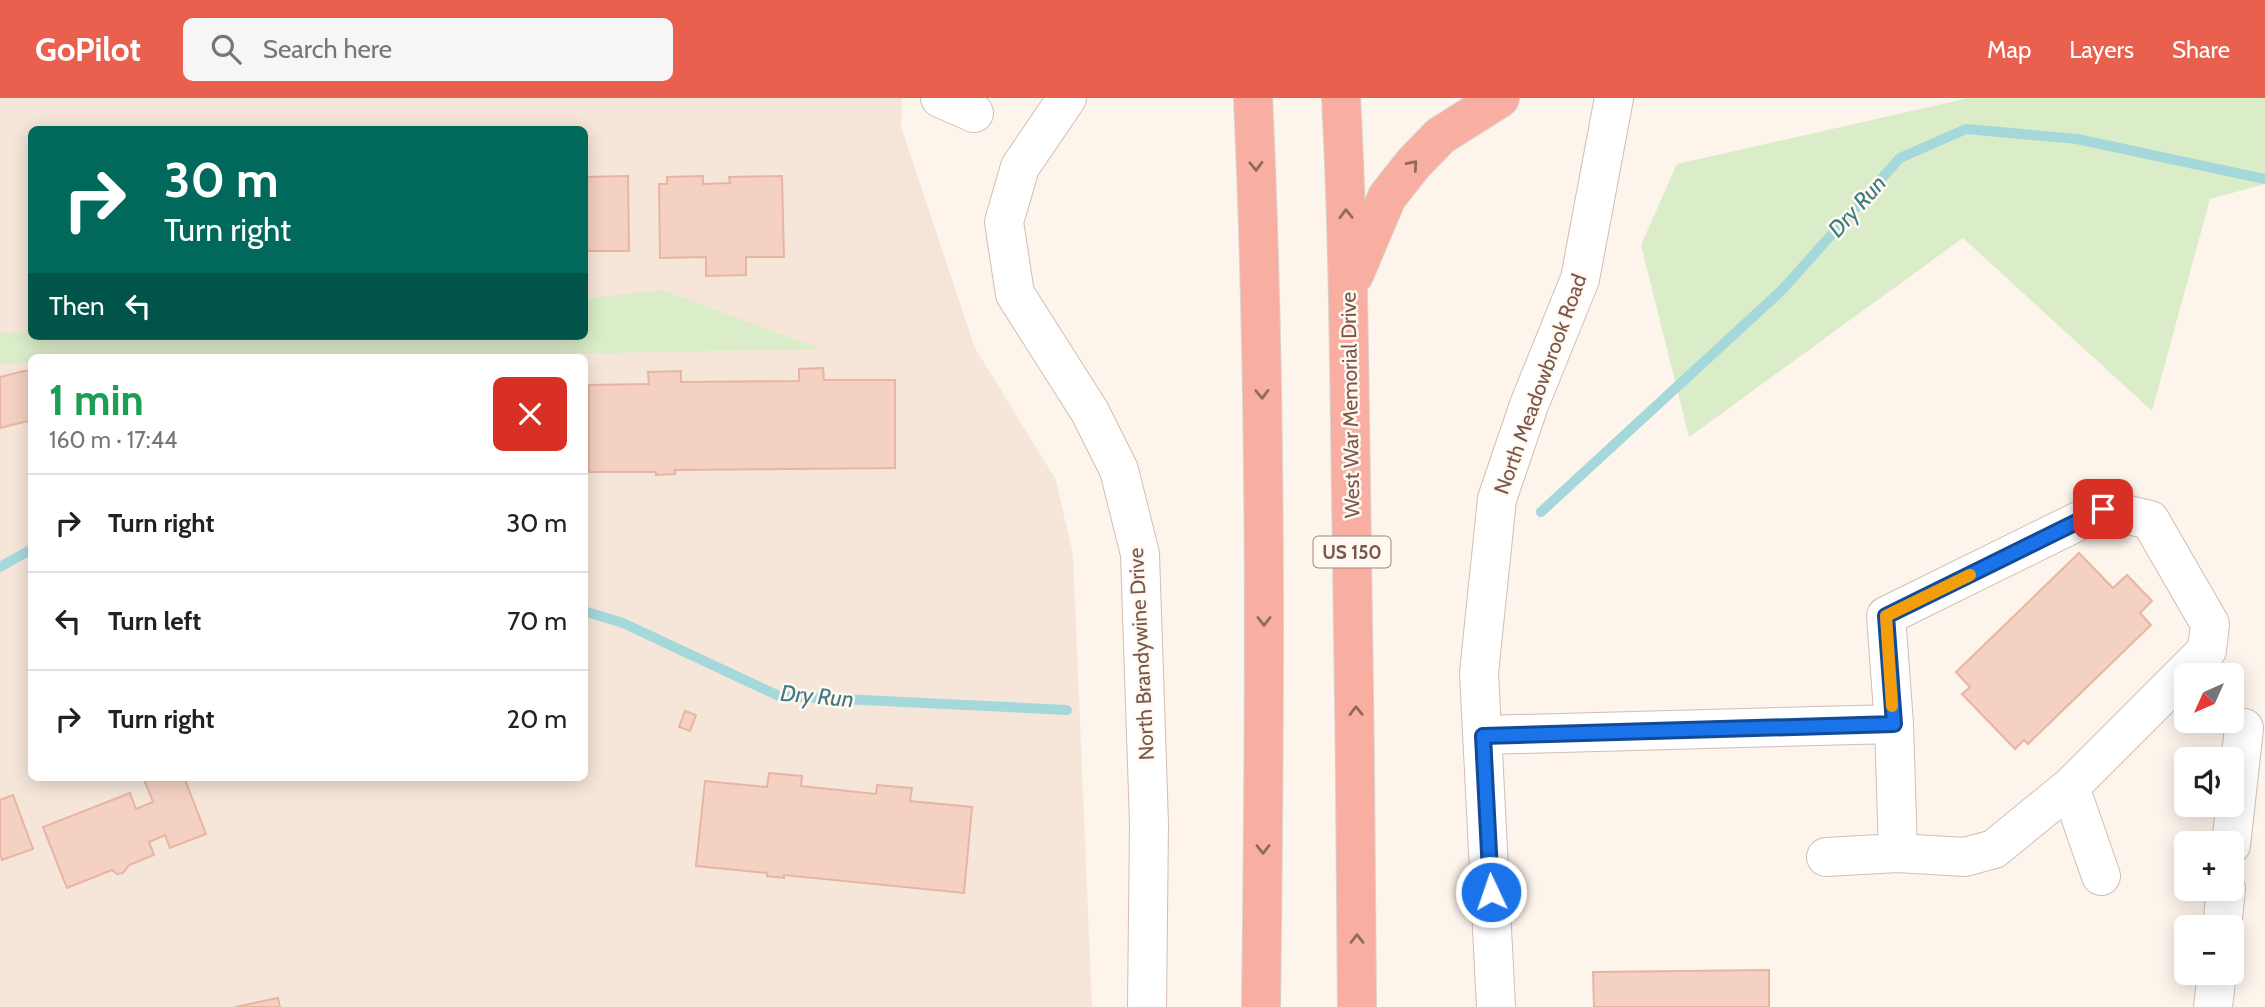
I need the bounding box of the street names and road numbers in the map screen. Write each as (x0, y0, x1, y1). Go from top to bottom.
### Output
street label: North Meadowbrook Road (1488, 270, 1592, 498)
street label: West War Memorial Drive (1336, 291, 1364, 518)
road number: US 150 (1314, 536, 1390, 568)
street label: North Brandywine Drive (1123, 547, 1159, 761)

